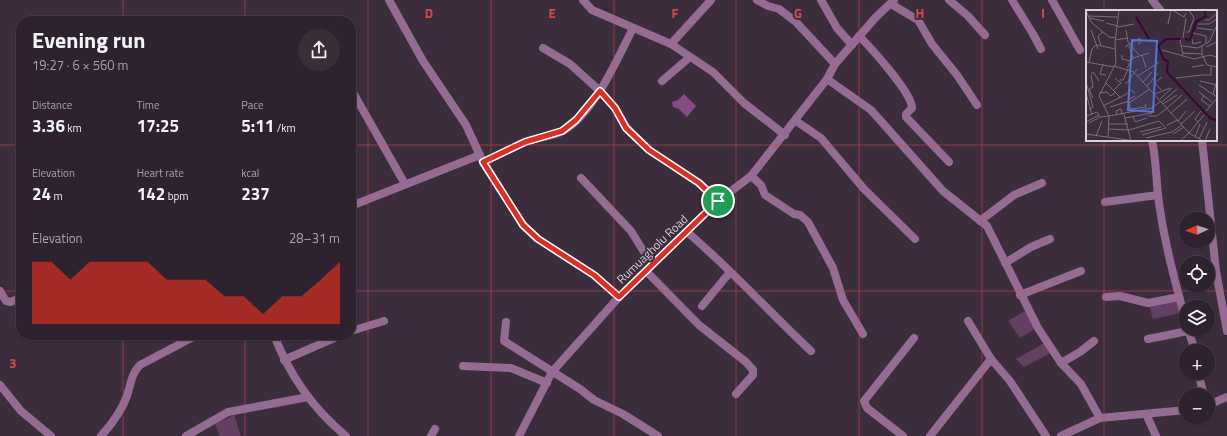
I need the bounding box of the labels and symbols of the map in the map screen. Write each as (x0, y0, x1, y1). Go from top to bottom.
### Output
text: D (425, 3, 433, 23)
text: E (548, 3, 556, 23)
text: F (672, 3, 679, 23)
text: G (794, 3, 802, 23)
text: H (916, 3, 924, 23)
text: I (1041, 3, 1045, 23)
inset map (1086, 10, 1217, 141)
pin (701, 184, 735, 218)
street label: Rumuagholu Road (612, 210, 692, 288)
north arrow (1179, 212, 1215, 248)
text: 3 (9, 353, 17, 373)

